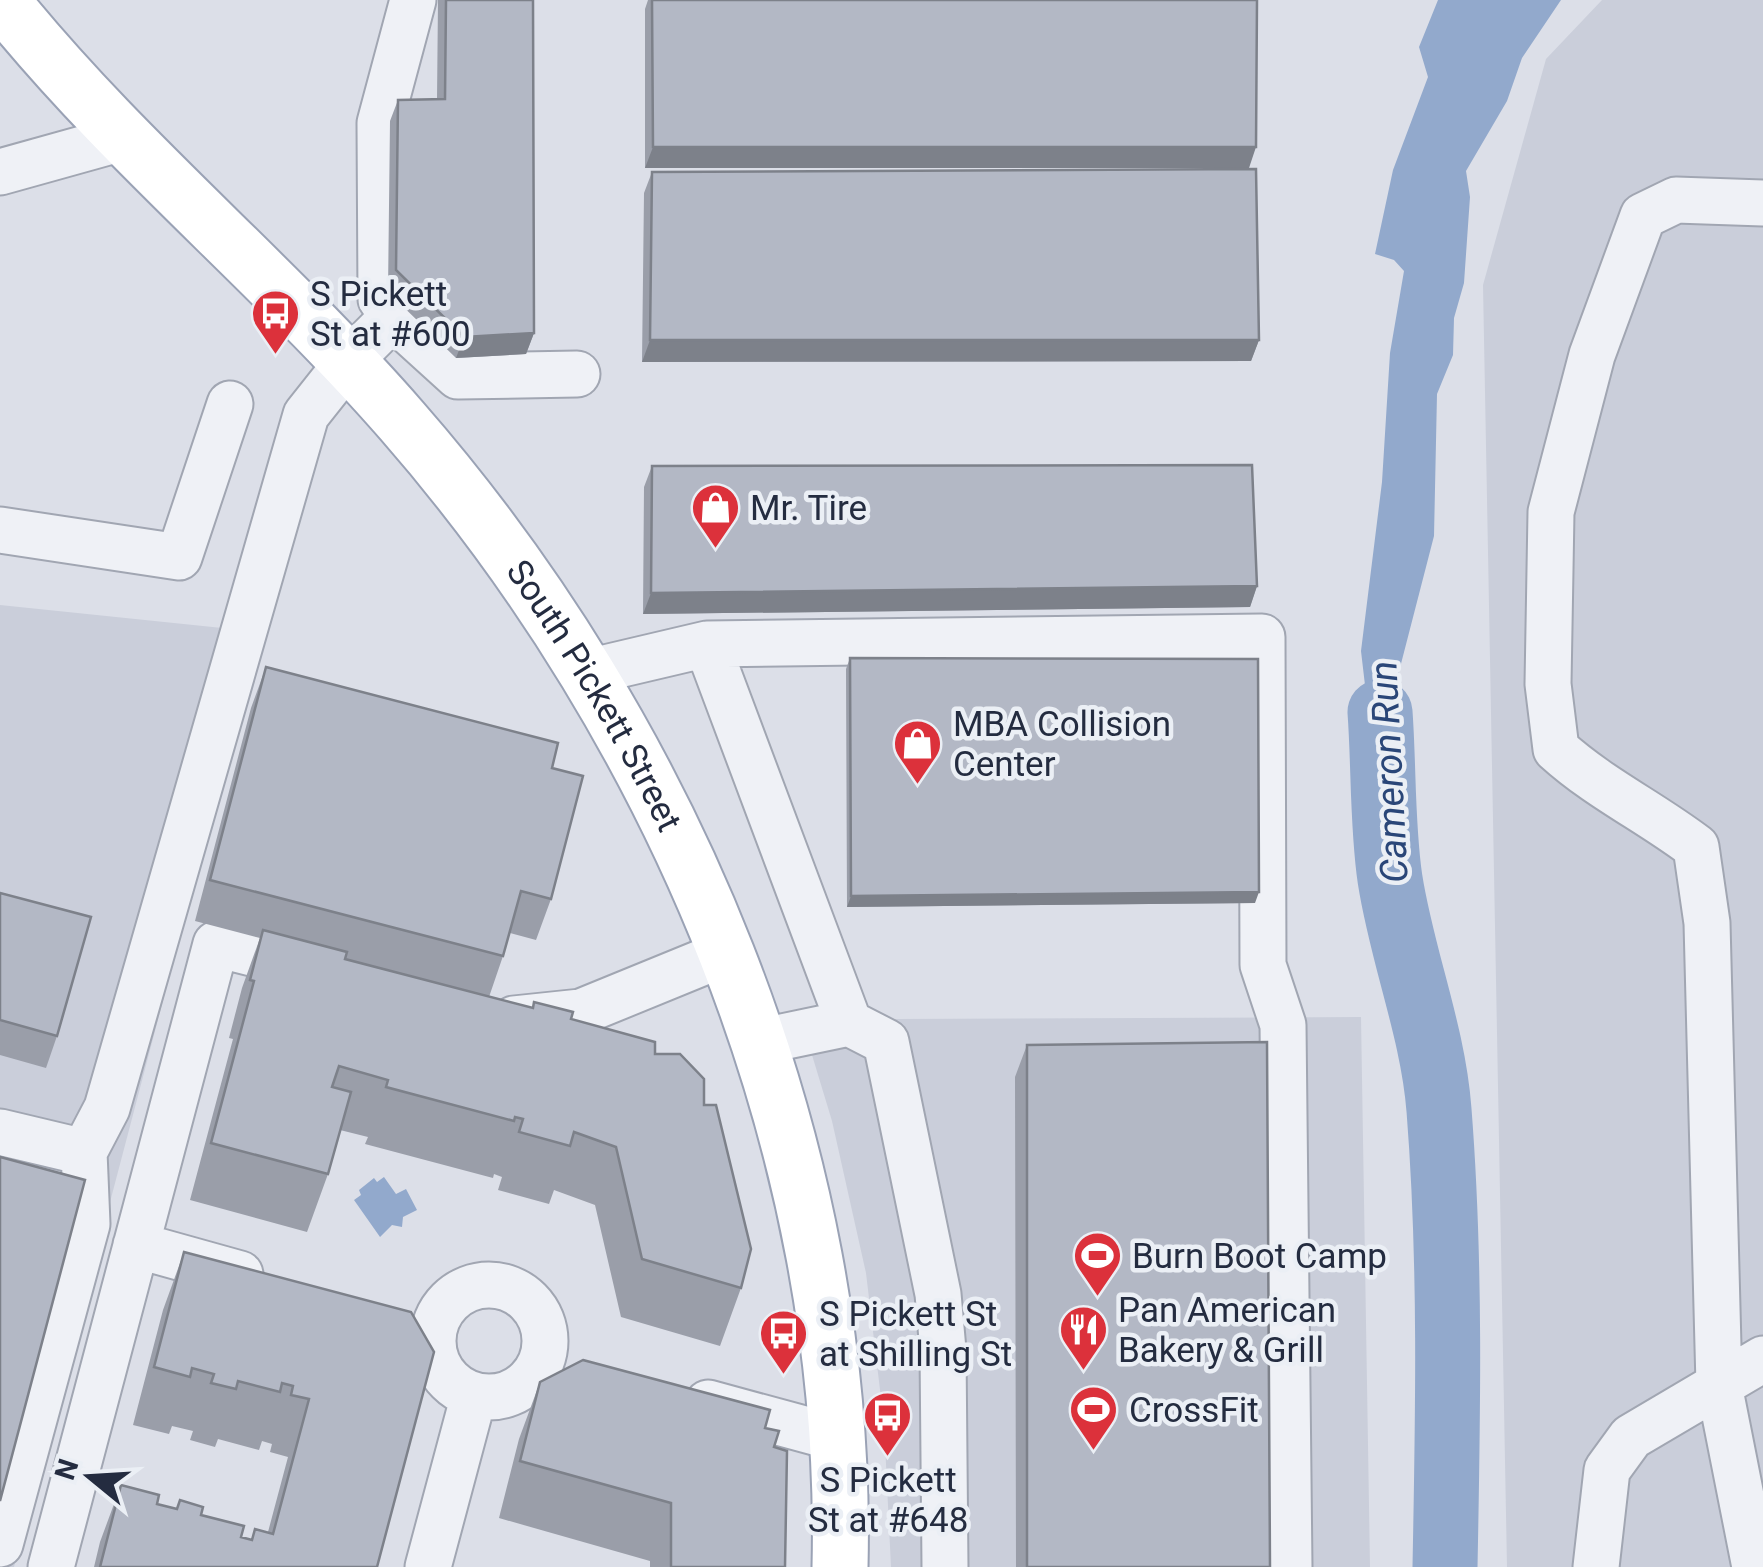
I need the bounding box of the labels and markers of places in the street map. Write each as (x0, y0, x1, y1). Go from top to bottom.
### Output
place label: S Pickett St at #600 (310, 274, 471, 355)
bus stop icon: S Pickett St at #600 (249, 288, 301, 356)
shop icon: Mr. Tire (689, 482, 741, 550)
place label: Mr. Tire (750, 488, 867, 529)
place label: MBA Collision Center (953, 704, 1171, 785)
shop icon: MBA Collision Center (892, 718, 944, 786)
sports icon: Burn Boot Camp (1071, 1230, 1123, 1298)
place label: Burn Boot Camp (1132, 1236, 1387, 1277)
place label: Pan American Bakery & Grill (1118, 1290, 1336, 1371)
place label: S Pickett St at Shilling St (819, 1294, 1012, 1375)
restaurant icon: Pan American Bakery & Grill (1057, 1304, 1109, 1372)
bus stop icon: S Pickett St at Shilling St (758, 1308, 810, 1376)
sports icon: CrossFit (1068, 1384, 1120, 1452)
bus stop icon: S Pickett St at #648 (862, 1390, 914, 1458)
place label: CrossFit (1129, 1390, 1259, 1431)
place label: S Pickett St at #648 (808, 1460, 968, 1541)

